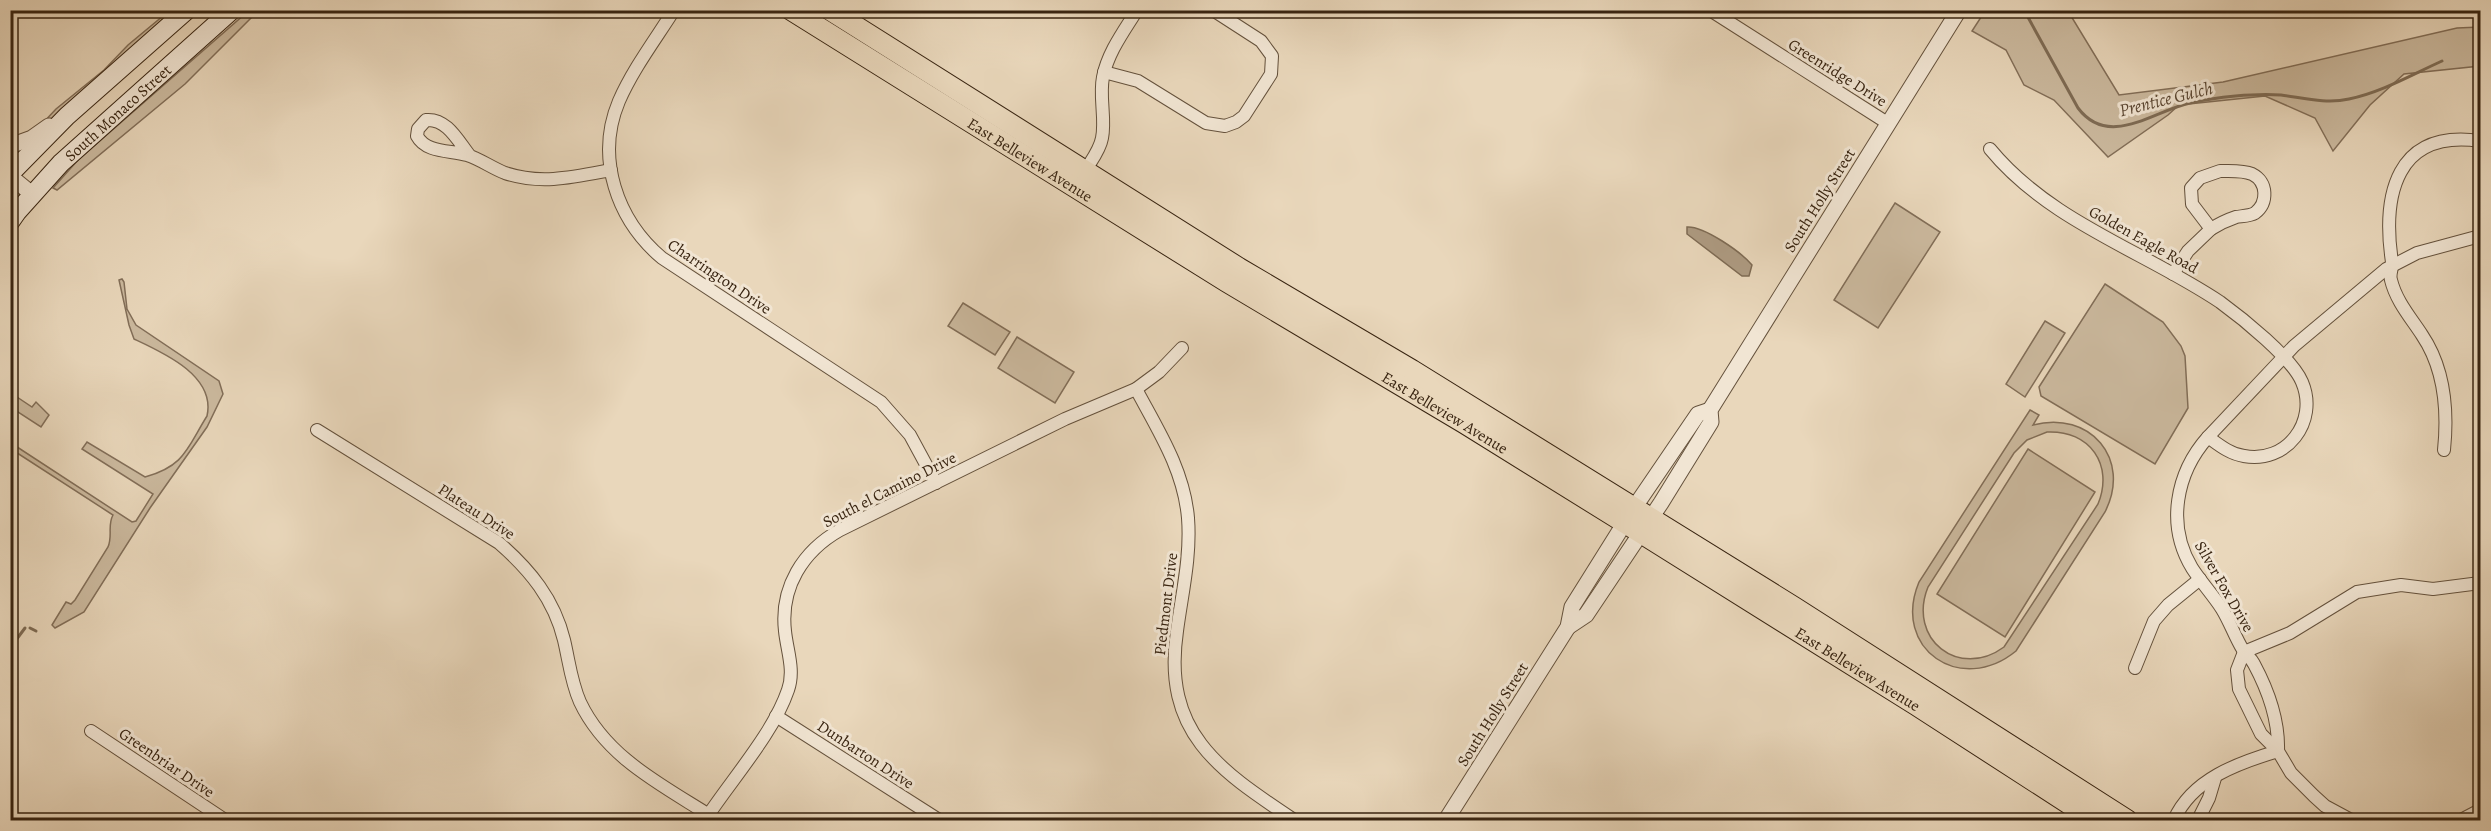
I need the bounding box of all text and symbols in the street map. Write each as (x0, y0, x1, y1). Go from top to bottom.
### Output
street label: Greenridge Drive (1784, 34, 1891, 112)
street label: South Monaco Street (60, 59, 176, 167)
water label: Prentice Gulch (2117, 76, 2215, 122)
street label: East Belleview Avenue (963, 113, 1097, 208)
street label: South Holly Street (1779, 144, 1861, 257)
street label: Golden Eagle Road (2085, 201, 2203, 279)
street label: Charrington Drive (663, 234, 776, 320)
street label: East Belleview Avenue (1377, 367, 1512, 460)
street label: South el Camino Drive (819, 447, 960, 533)
street label: Plateau Drive (434, 479, 519, 545)
street label: Silver Fox Drive (2189, 537, 2259, 636)
street label: Piedmont Drive (1149, 551, 1183, 657)
street label: East Belleview Avenue (1791, 622, 1924, 717)
street label: South Holly Street (1452, 658, 1534, 771)
street label: Dunbarton Drive (813, 715, 918, 794)
street label: Greenbriar Drive (114, 723, 219, 803)

